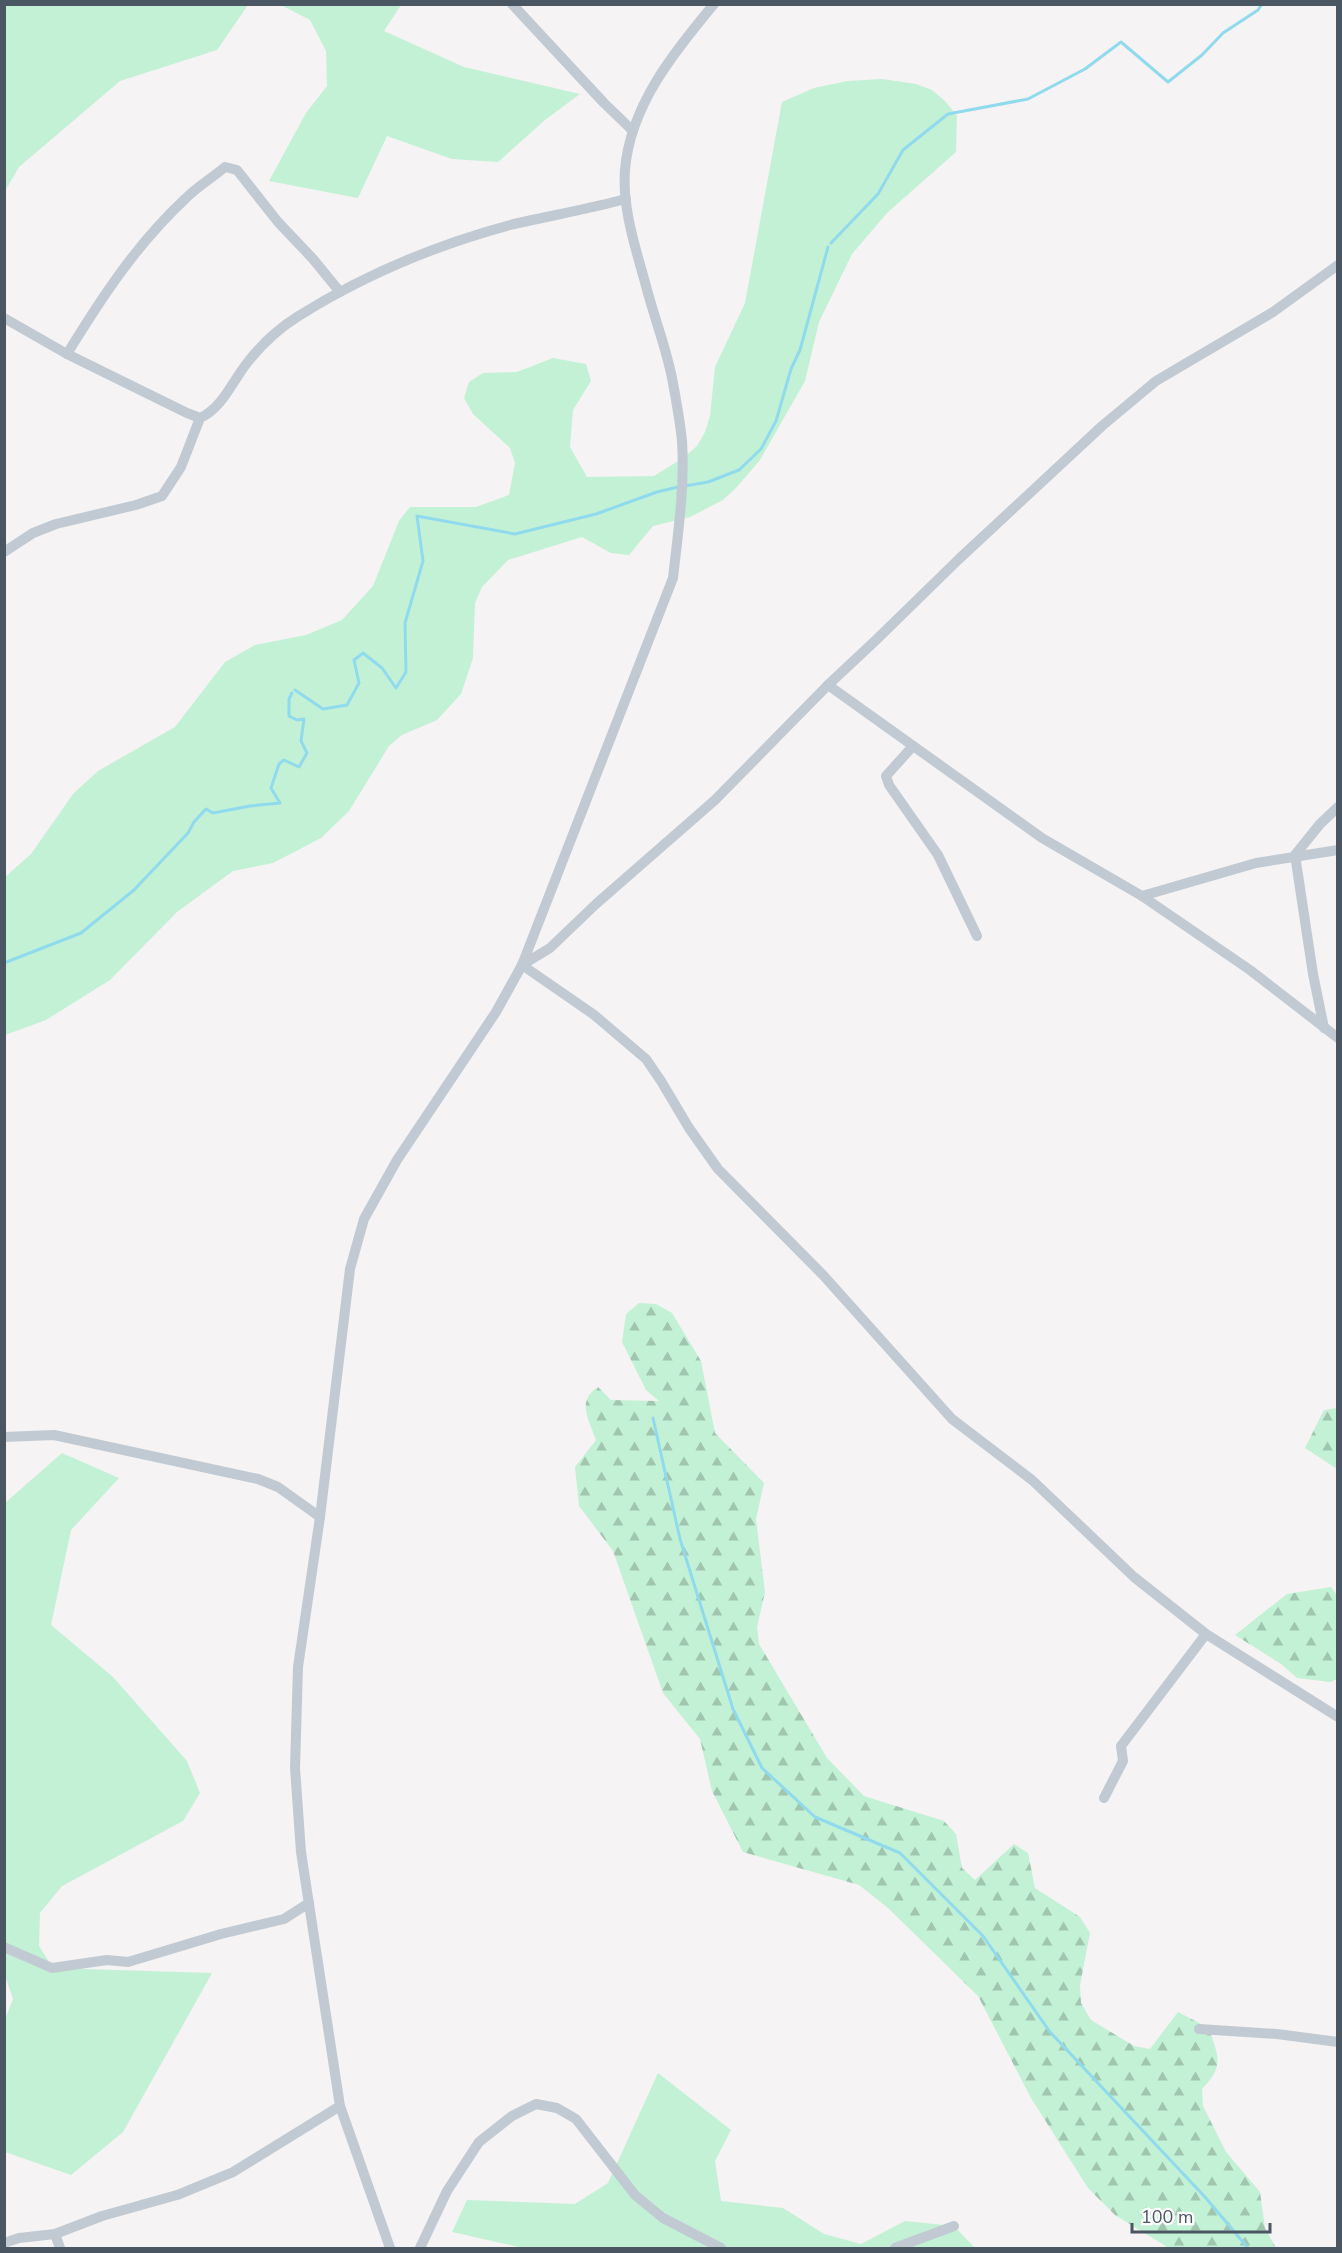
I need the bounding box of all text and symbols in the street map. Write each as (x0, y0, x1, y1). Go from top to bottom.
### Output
scale bar (1132, 2196, 1270, 2234)
text: 100 m (1141, 2205, 1193, 2229)

